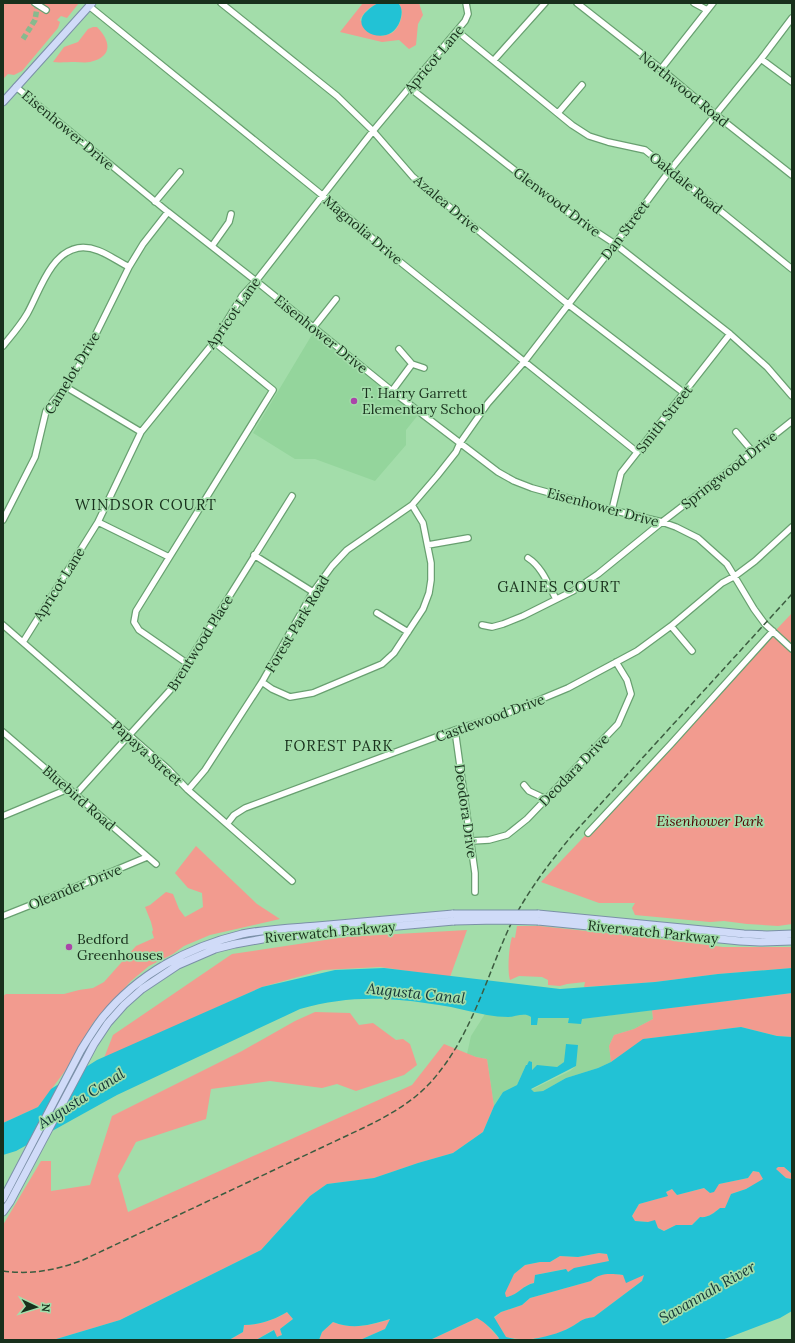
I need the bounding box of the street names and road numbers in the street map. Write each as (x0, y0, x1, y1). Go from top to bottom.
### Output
street label: Apricot Lane (400, 21, 468, 98)
street label: Northwood Road (635, 47, 733, 131)
street label: Eisenhower Drive (18, 86, 118, 174)
street label: Oakdale Road (646, 148, 726, 218)
street label: Glenwood Drive (510, 163, 605, 241)
street label: Azalea Drive (409, 170, 484, 237)
street label: Magnolia Drive (320, 192, 407, 269)
street label: Dan Street (597, 196, 653, 263)
street label: Apricot Lane (201, 273, 265, 353)
street label: Eisenhower Drive (271, 291, 372, 377)
street label: Camelot Drive (40, 328, 104, 418)
street label: Smith Street (632, 381, 697, 457)
street label: Springwood Drive (677, 427, 781, 513)
street label: Eisenhower Drive (545, 483, 661, 531)
street label: Apricot Lane (29, 543, 89, 625)
street label: Forest Park Road (261, 572, 333, 676)
street label: Brentwood Place (163, 591, 237, 694)
street label: Castlewood Drive (433, 690, 547, 746)
street label: Papaya Street (108, 717, 187, 790)
street label: Deodara Drive (535, 730, 613, 810)
street label: Bluebird Road (39, 761, 119, 835)
street label: Deodora Drive (451, 763, 482, 859)
street label: Oleander Drive (26, 860, 125, 914)
street label: Riverwatch Parkway (587, 916, 720, 948)
street label: Riverwatch Parkway (264, 917, 397, 947)

